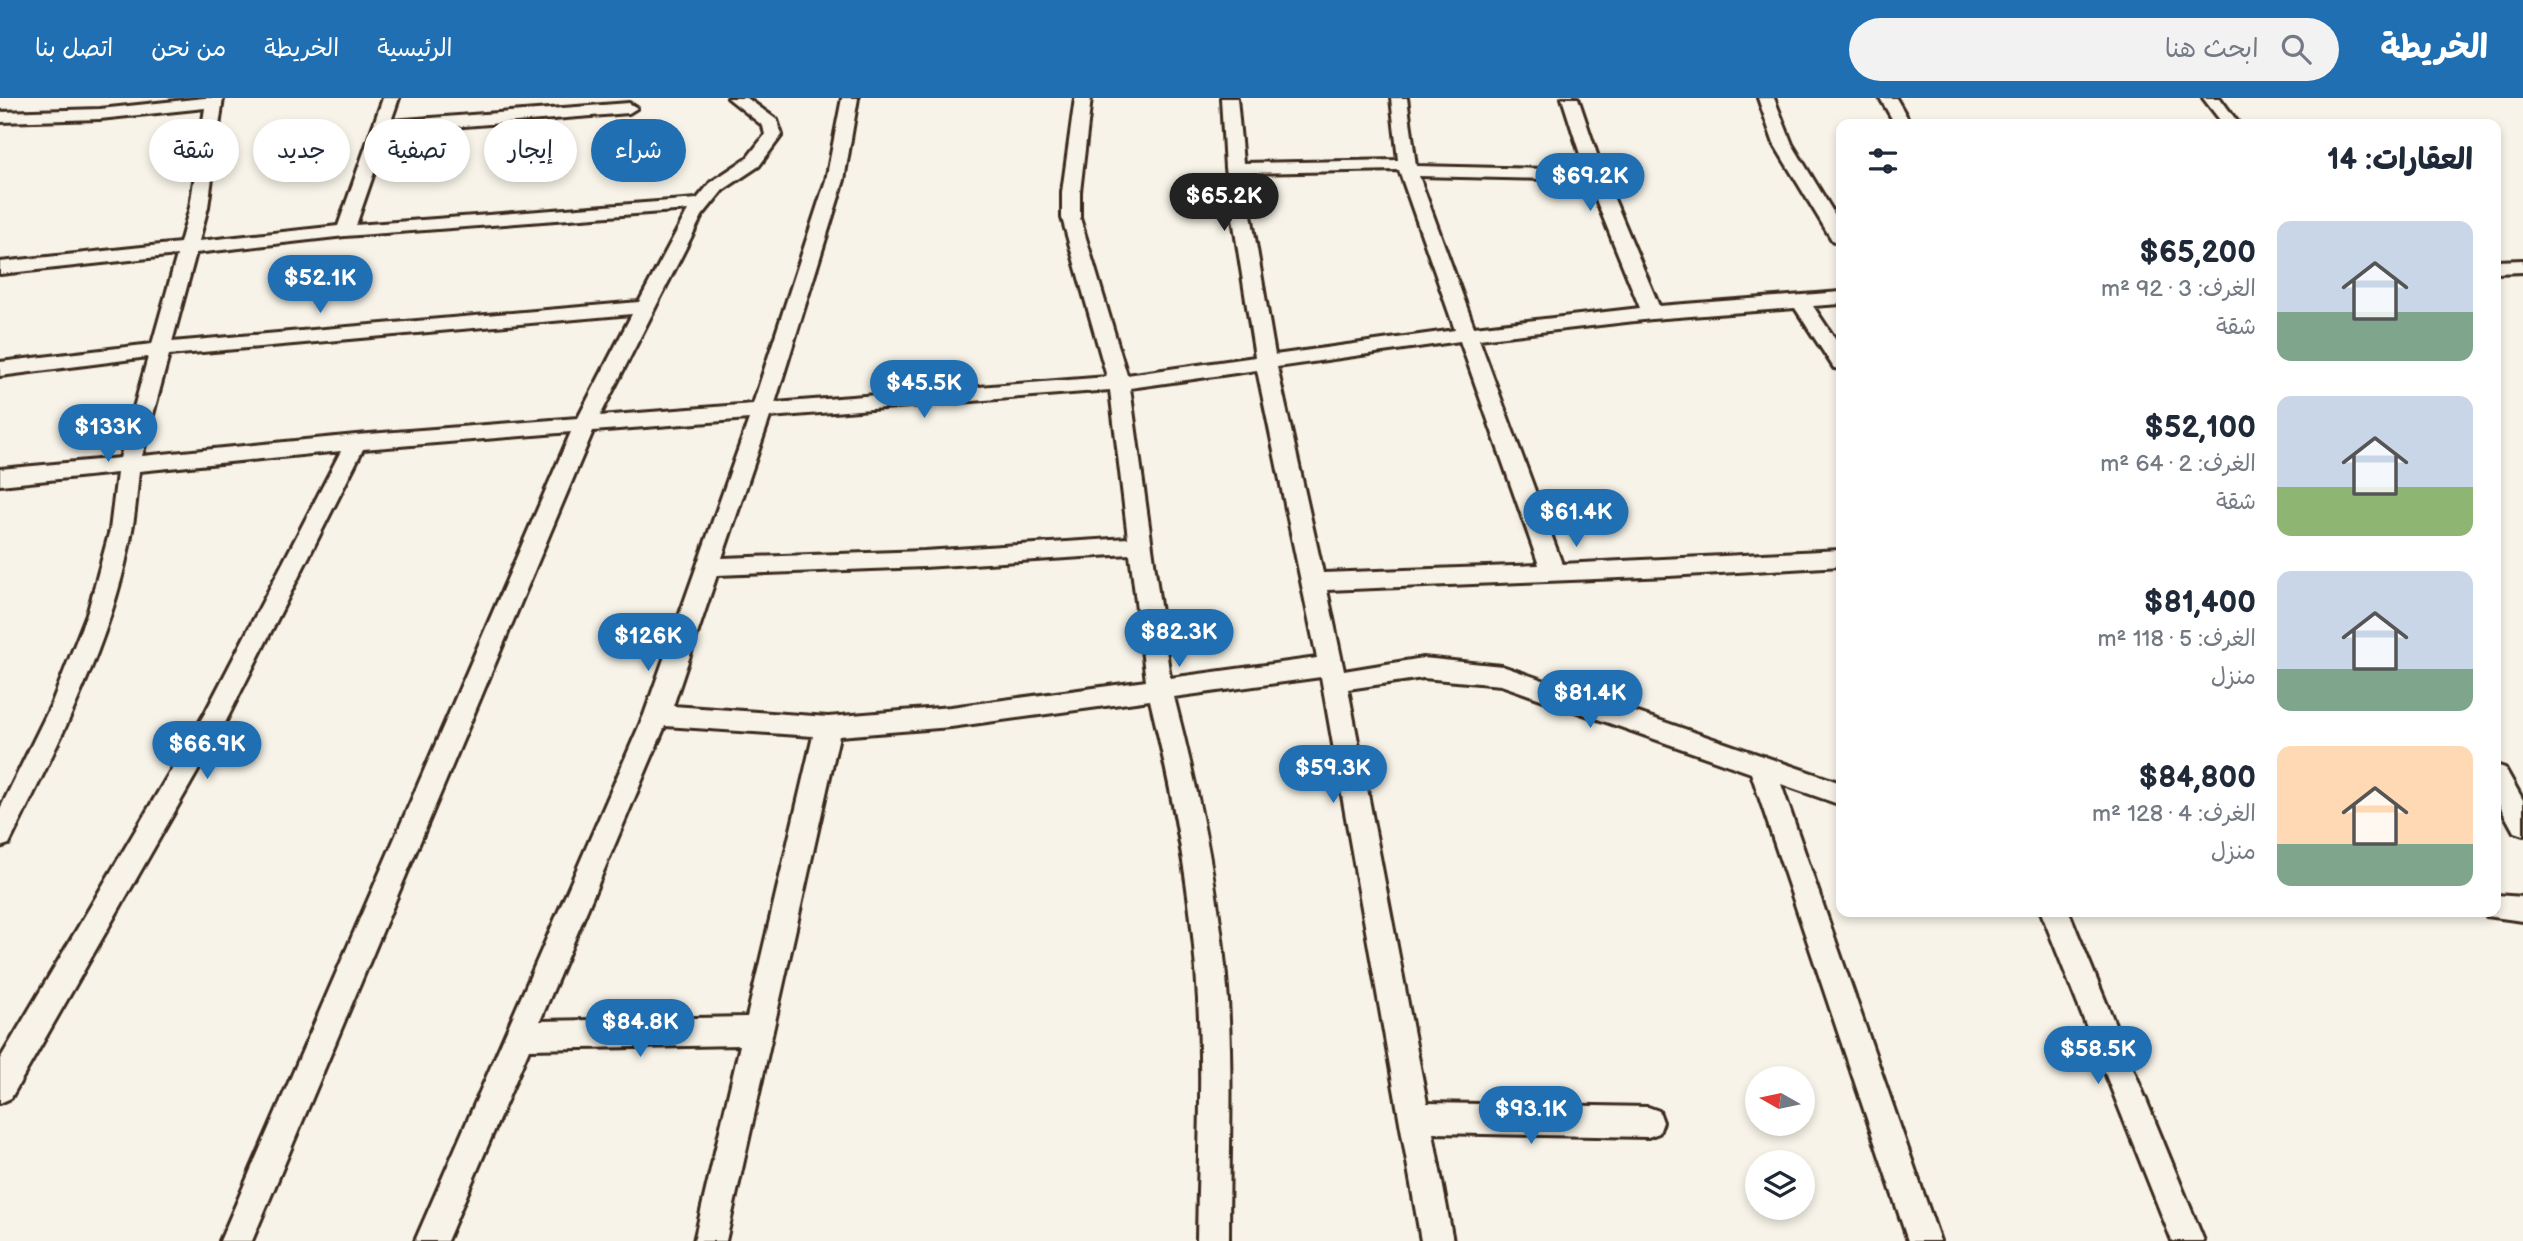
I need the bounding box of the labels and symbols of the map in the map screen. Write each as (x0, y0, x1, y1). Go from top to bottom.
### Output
pin: $69.2K (1533, 153, 1647, 213)
pin: $65.2K (1167, 174, 1281, 233)
pin: $52.1K (263, 256, 377, 315)
pin: $45.5K (867, 360, 981, 420)
pin: $133K (59, 404, 157, 464)
pin: $61.4K (1519, 490, 1633, 549)
pin: $82.3K (1122, 610, 1236, 669)
pin: $126K (599, 614, 697, 673)
pin: $81.4K (1533, 670, 1647, 730)
pin: $66.9K (150, 722, 264, 781)
pin: $59.3K (1276, 746, 1390, 805)
pin: $84.8K (583, 1000, 697, 1059)
pin: $58.5K (2041, 1026, 2155, 1086)
north arrow (1745, 1066, 1815, 1136)
pin: $93.1K (1474, 1086, 1588, 1146)

